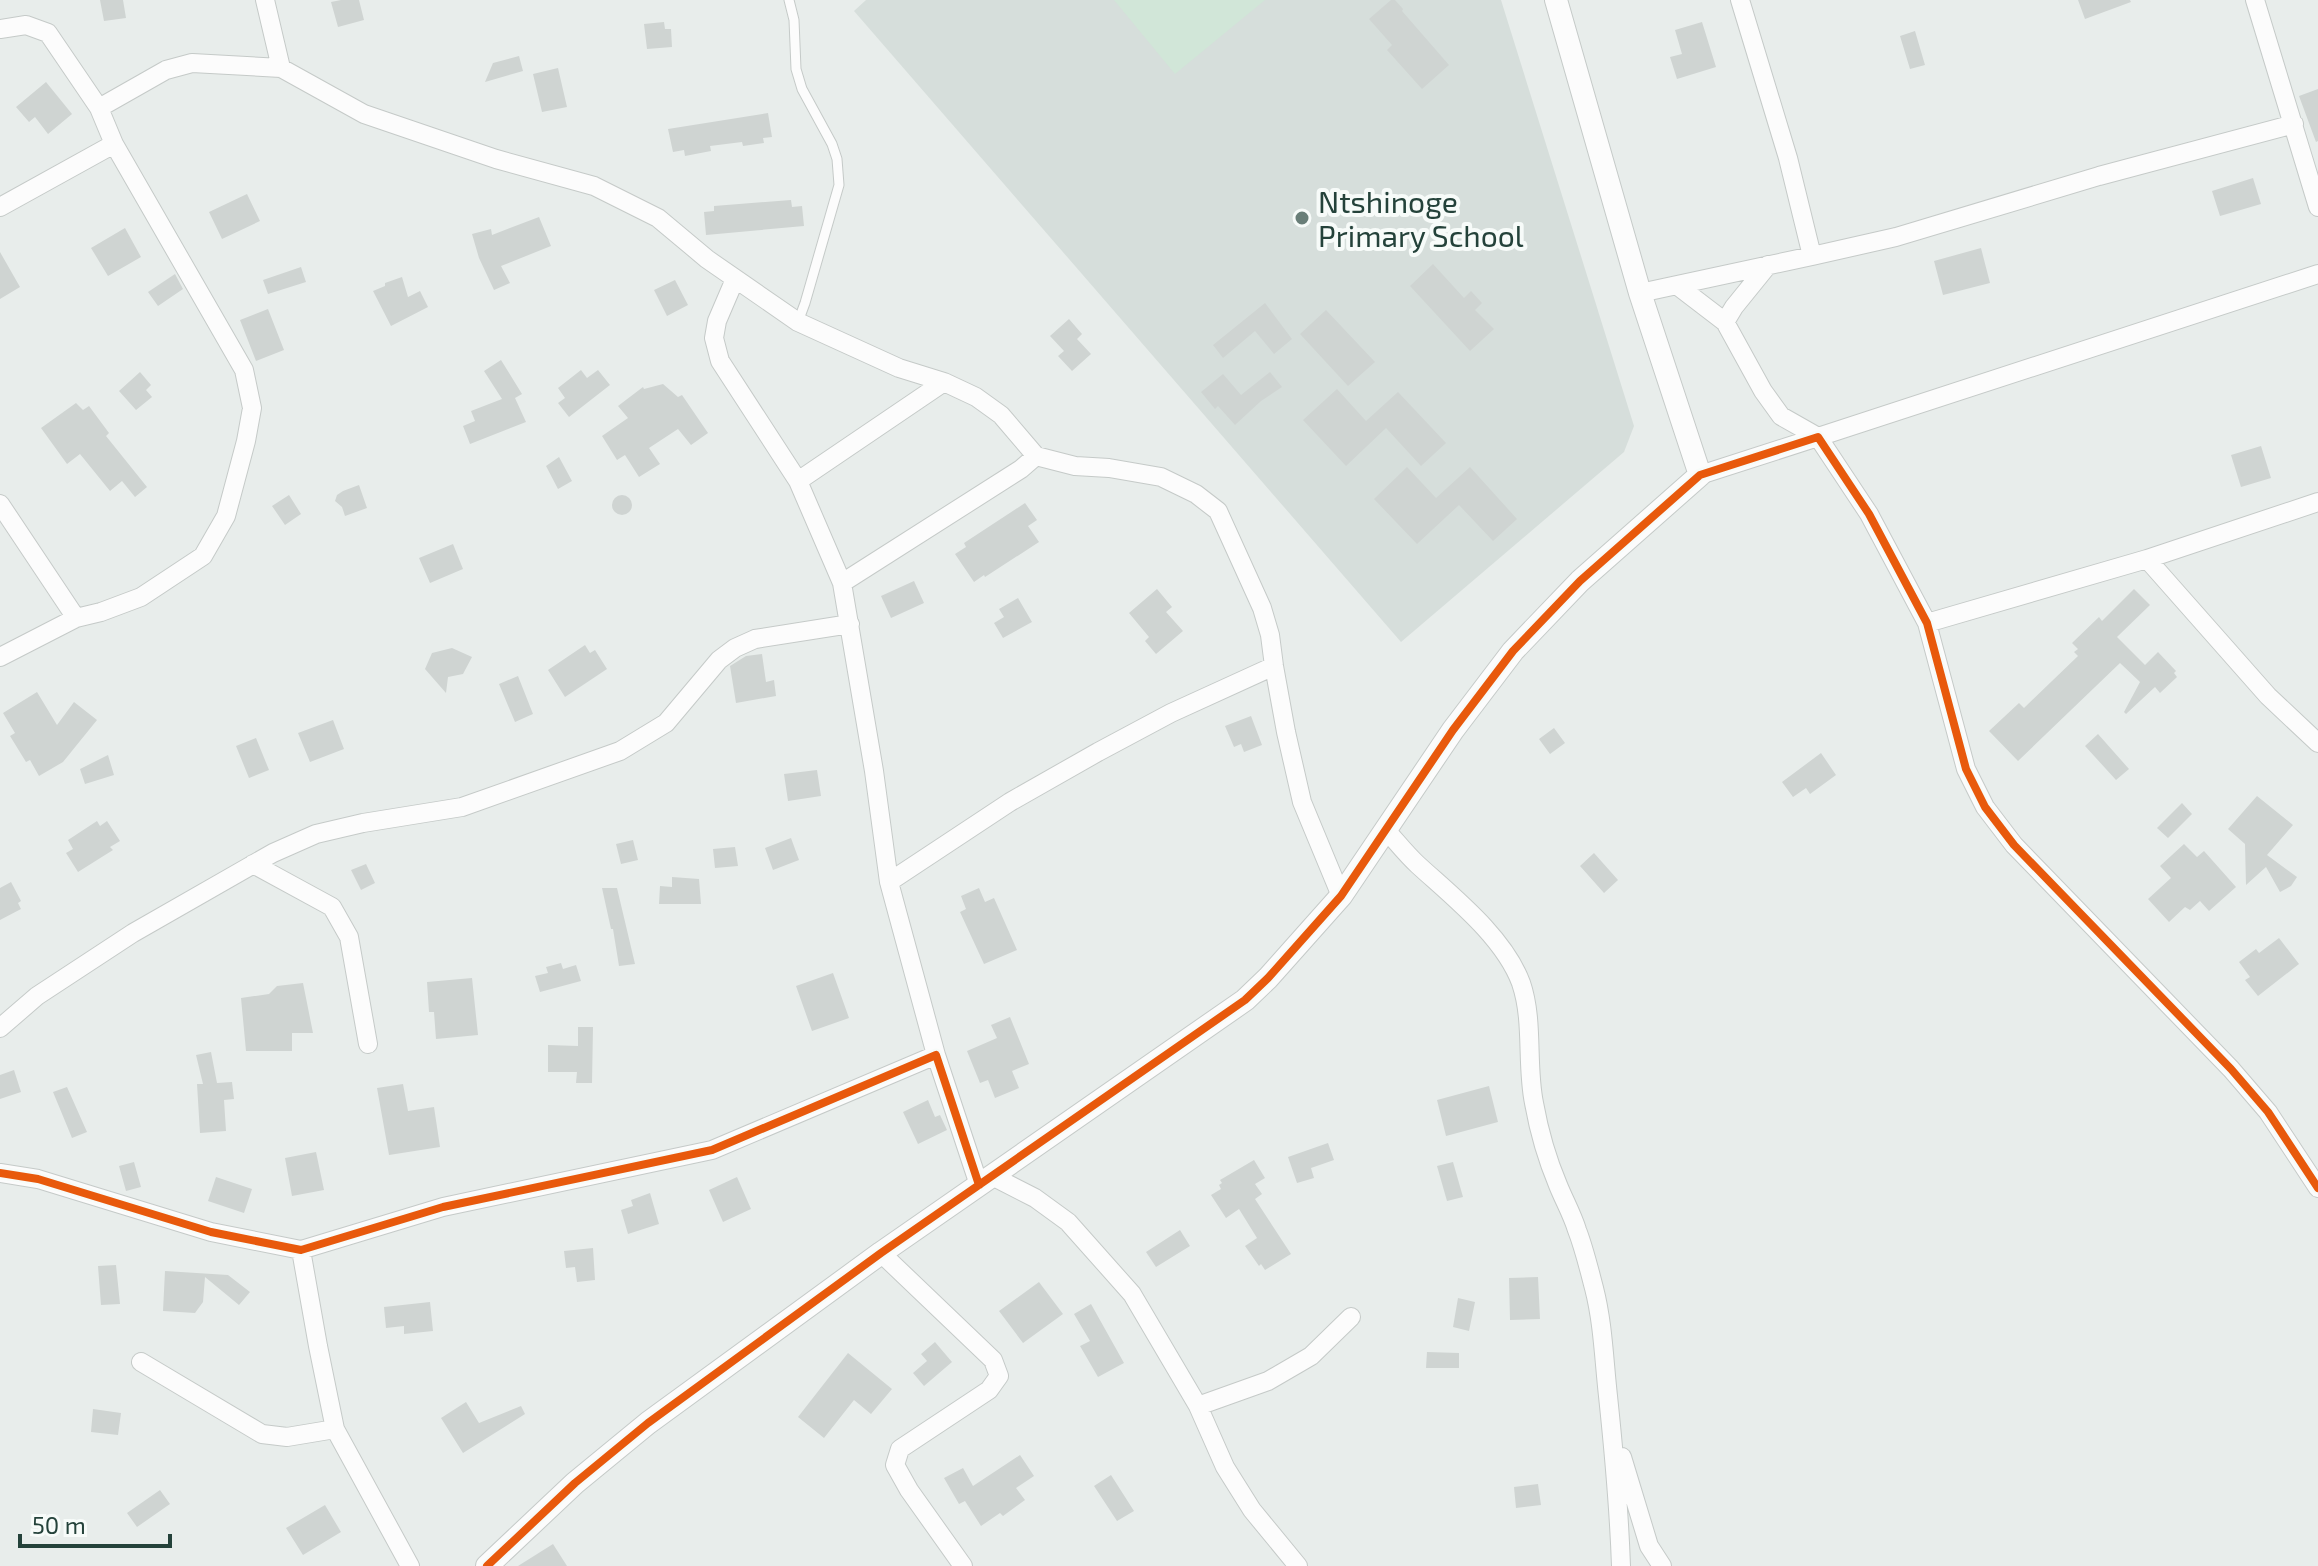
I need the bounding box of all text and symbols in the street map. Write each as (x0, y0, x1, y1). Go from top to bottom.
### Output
place label: Ntshinoge Primary School (1318, 183, 1524, 253)
marker: Ntshinoge Primary School (1293, 209, 1311, 227)
scale bar (20, 1498, 170, 1548)
text: 50 m (32, 1510, 86, 1539)

